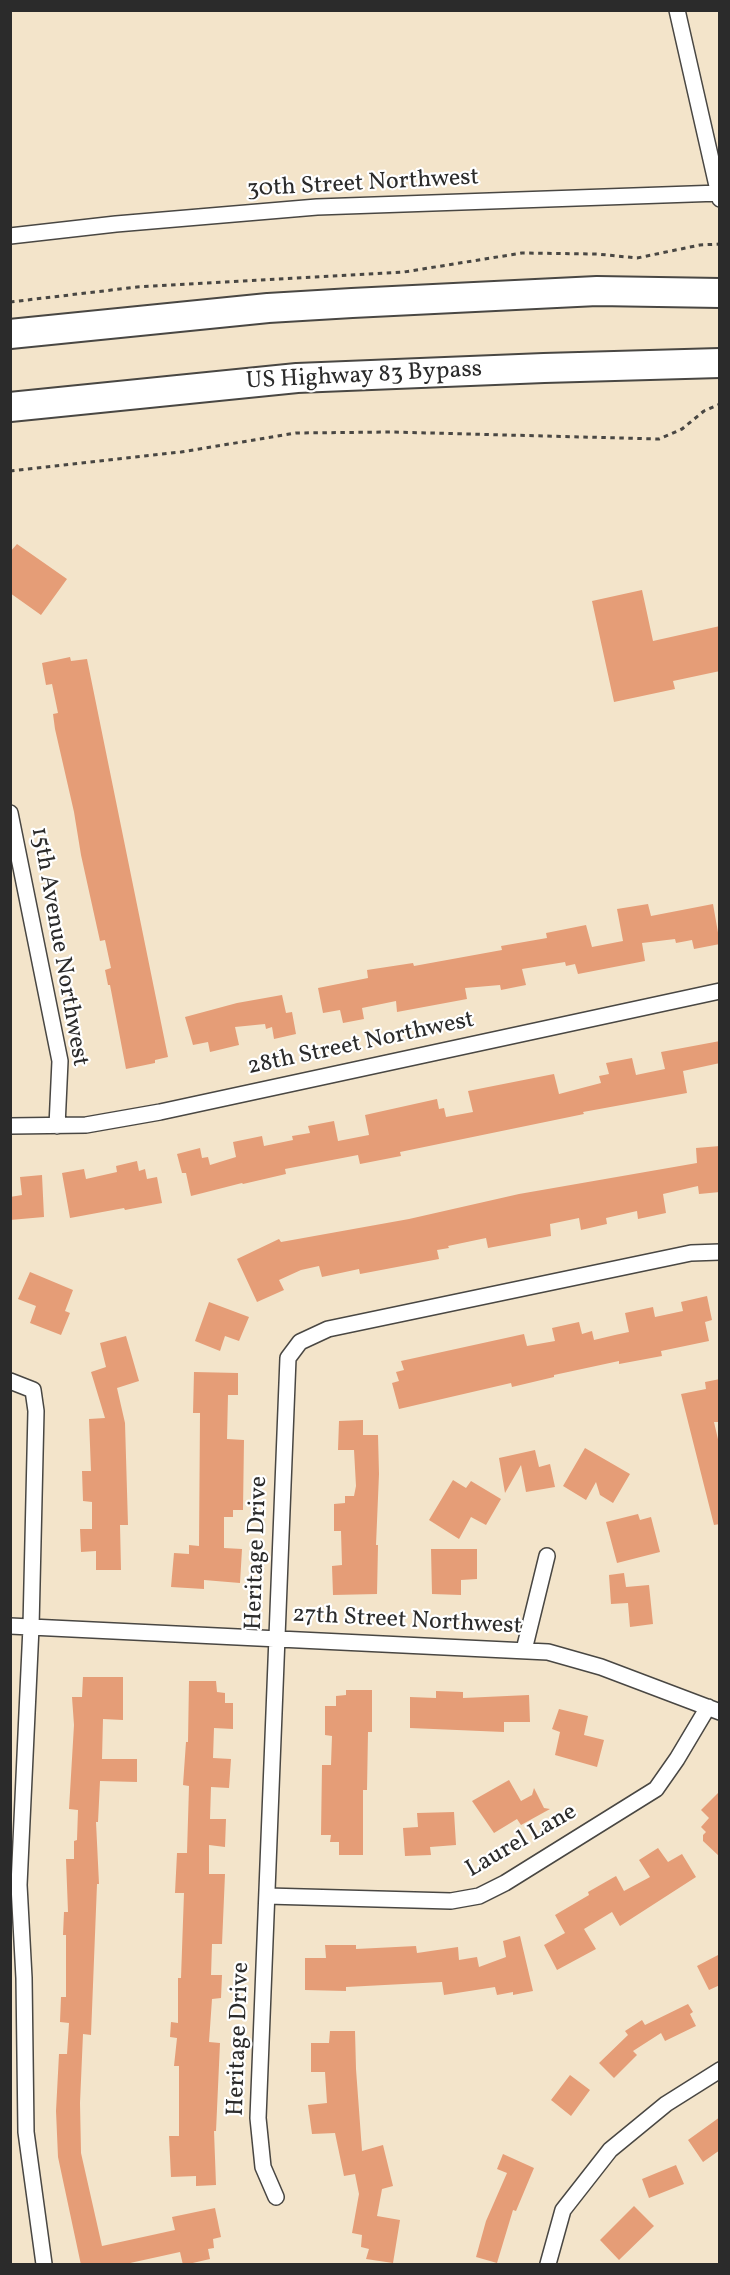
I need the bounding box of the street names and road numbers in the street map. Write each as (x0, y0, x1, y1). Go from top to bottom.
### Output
street label: 30th Street Northwest (246, 165, 480, 205)
street label: US Highway 83 Bypass (245, 356, 483, 398)
street label: 15th Avenue Northwest (23, 825, 93, 1069)
street label: 28th Street Northwest (245, 1007, 477, 1083)
street label: Heritage Drive (241, 1475, 275, 1631)
street label: 27th Street Northwest (291, 1602, 523, 1642)
street label: Laurel Lane (461, 1799, 583, 1885)
street label: Heritage Drive (223, 1961, 257, 2117)

